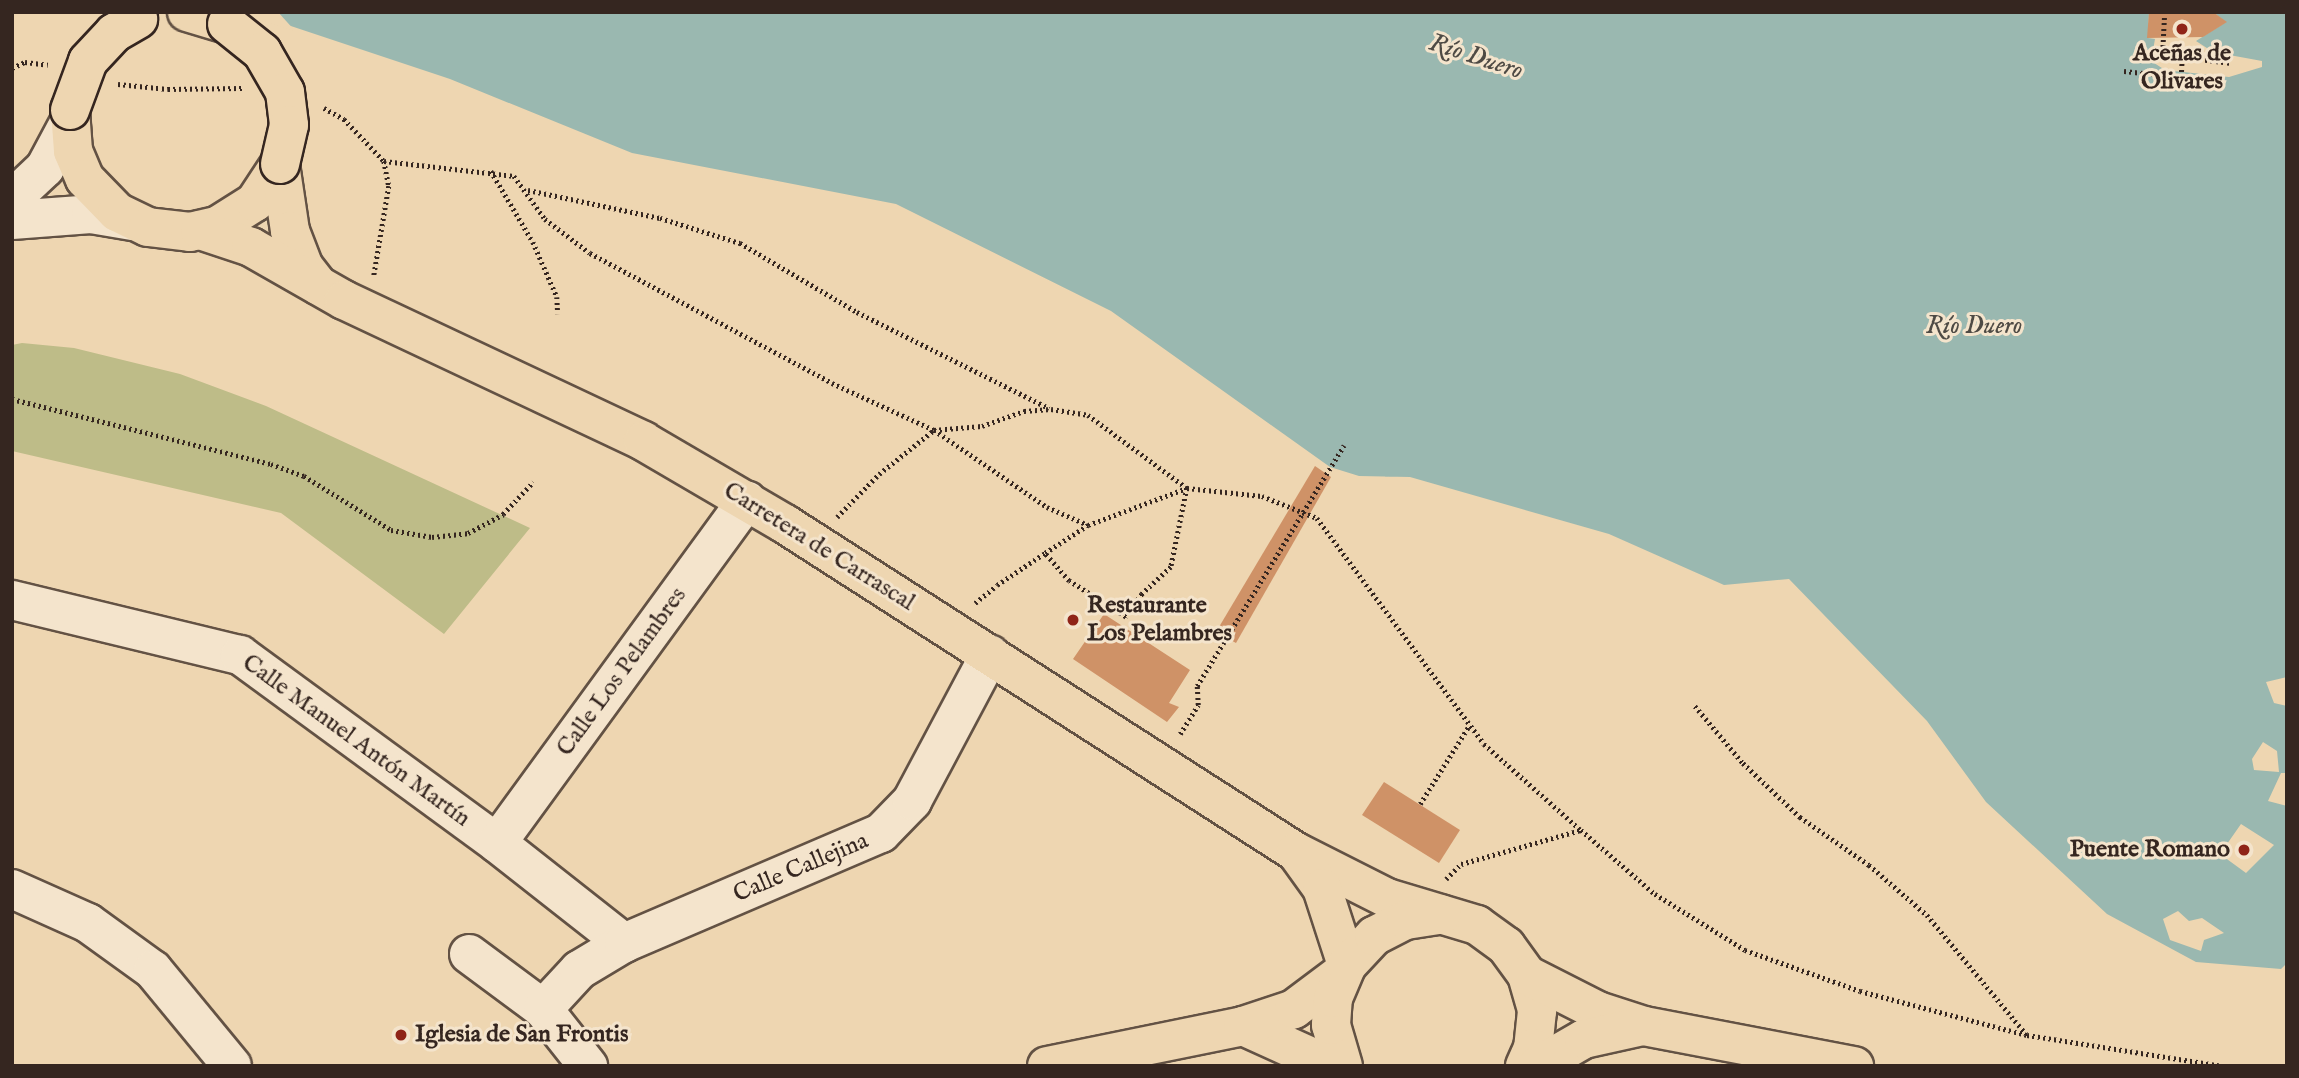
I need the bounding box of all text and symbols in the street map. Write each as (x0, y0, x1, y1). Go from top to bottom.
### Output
marker: Aceñas de Olivares (2174, 21, 2190, 37)
water label: Río Duero (1425, 27, 1527, 87)
place label: Aceñas de Olivares (2133, 40, 2231, 96)
water label: Río Duero (1926, 310, 2022, 342)
street label: Carretera de Carrascal (718, 476, 920, 618)
street label: Calle Los Pelambres (551, 582, 693, 762)
place label: Restaurante Los Pelambres (1087, 592, 1232, 648)
marker: Restaurante Los Pelambres (1065, 612, 1081, 628)
street label: Calle Manuel Antón Martín (236, 649, 476, 833)
street label: Calle Callejina (729, 827, 873, 909)
place label: Puente Romano (2070, 836, 2230, 864)
marker: Puente Romano (2236, 842, 2252, 858)
place label: Iglesia de San Frontis (415, 1021, 628, 1049)
marker: Iglesia de San Frontis (393, 1027, 409, 1043)

